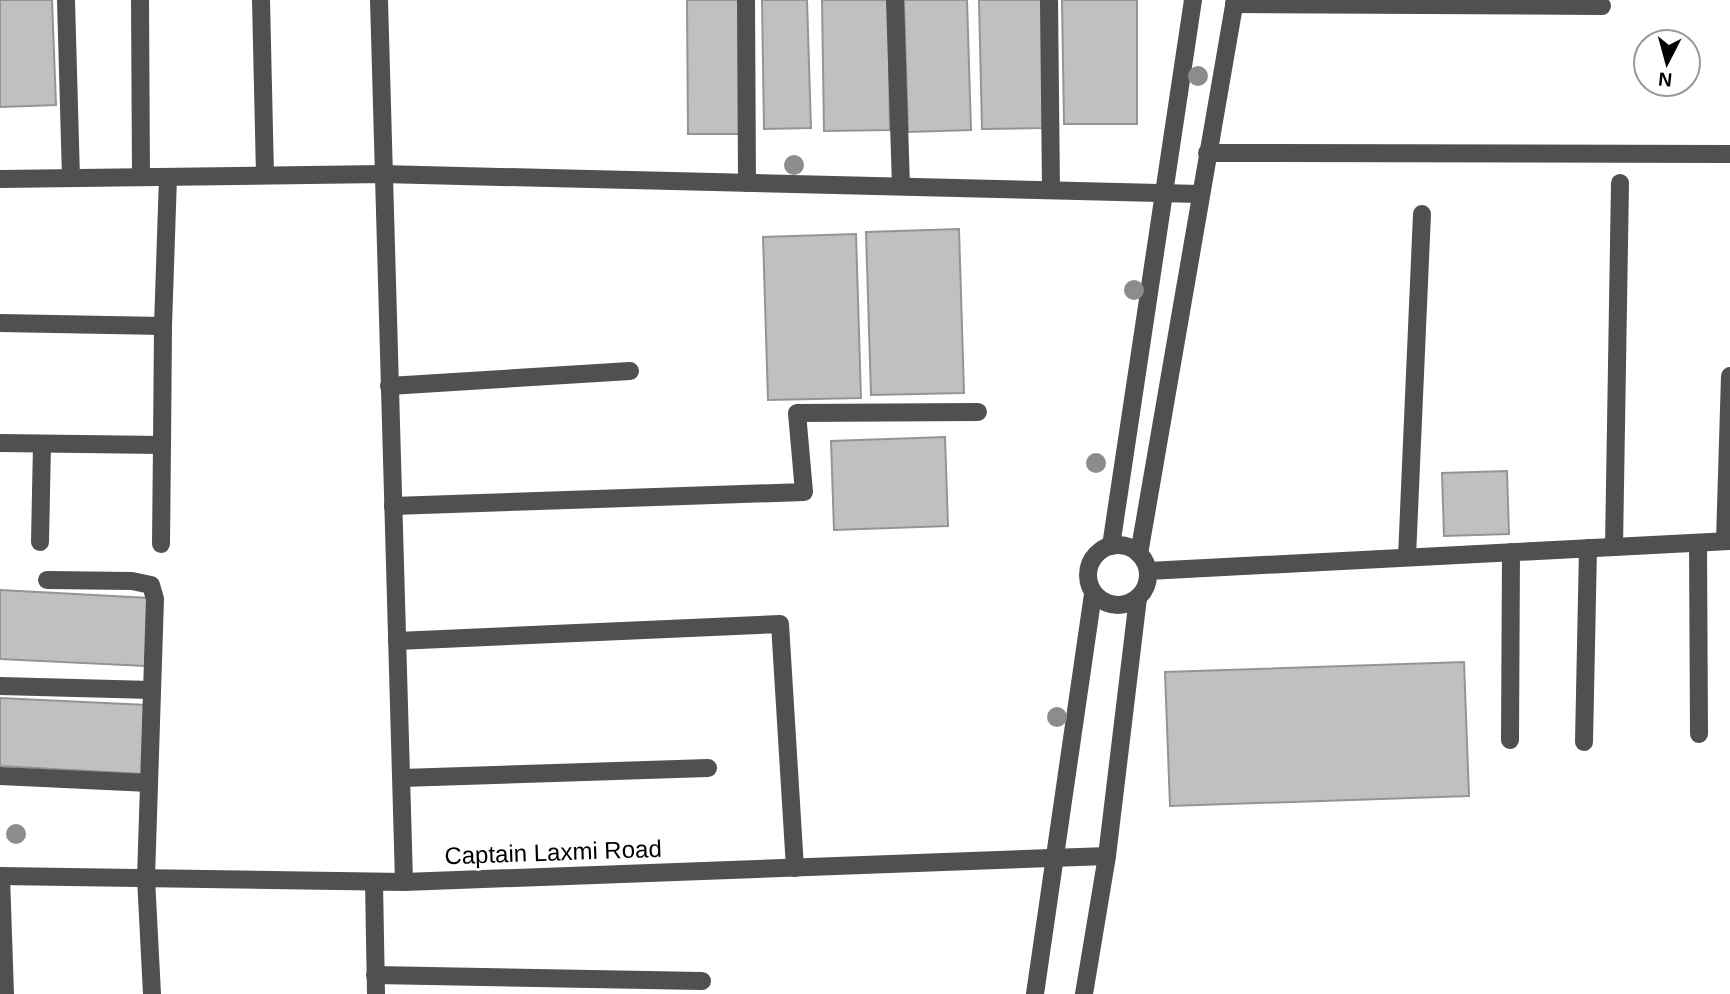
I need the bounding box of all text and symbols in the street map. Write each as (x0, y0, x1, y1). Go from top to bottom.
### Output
north arrow (1632, 28, 1702, 98)
text: N (1657, 68, 1673, 91)
street label: Captain Laxmi Road (444, 835, 662, 869)

